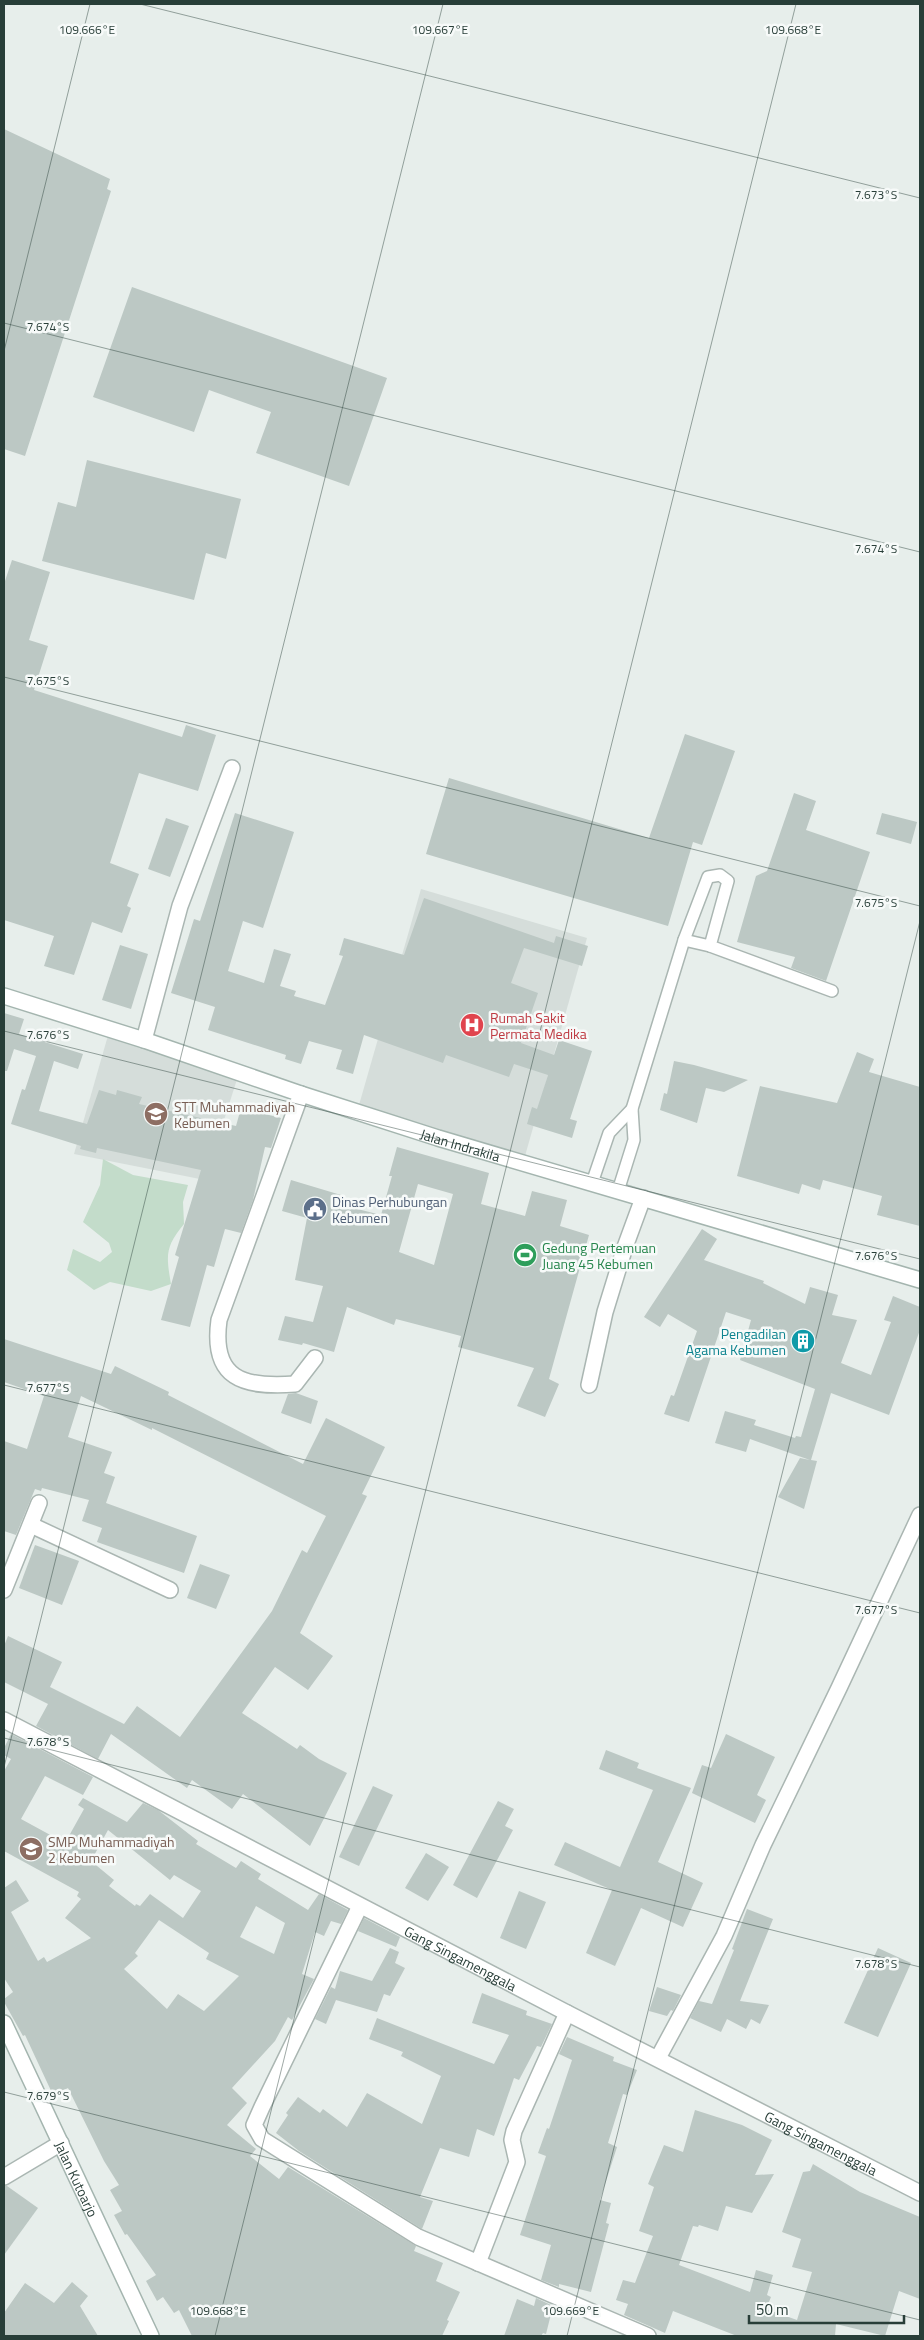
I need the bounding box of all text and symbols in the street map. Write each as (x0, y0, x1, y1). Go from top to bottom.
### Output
text: 109.666°E (59, 20, 115, 39)
text: 109.667°E (412, 20, 468, 39)
text: 109.668°E (765, 20, 821, 39)
text: 7.673°S (855, 185, 897, 204)
text: 7.674°S (27, 317, 69, 336)
text: 7.674°S (855, 539, 897, 558)
text: 7.675°S (27, 671, 69, 690)
text: 7.675°S (855, 893, 897, 912)
place label: Rumah Sakit Permata Medika (490, 1007, 587, 1044)
hospital icon: Rumah Sakit Permata Medika (459, 1012, 485, 1038)
text: 7.676°S (27, 1025, 69, 1044)
place label: STT Muhammadiyah Kebumen (174, 1096, 295, 1133)
school or university icon: STT Muhammadiyah Kebumen (143, 1101, 169, 1127)
street label: Jalan Indrakila (418, 1123, 503, 1166)
place label: Dinas Perhubungan Kebumen (332, 1191, 447, 1228)
public building icon: Dinas Perhubungan Kebumen (302, 1196, 328, 1222)
place label: Gedung Pertemuan Juang 45 Kebumen (542, 1237, 656, 1274)
sports icon: Gedung Pertemuan Juang 45 Kebumen (512, 1242, 538, 1268)
text: 7.676°S (855, 1246, 897, 1265)
place label: Pengadilan Agama Kebumen (686, 1323, 786, 1360)
building icon: Pengadilan Agama Kebumen (790, 1328, 816, 1354)
text: 7.677°S (27, 1378, 69, 1397)
text: 7.677°S (855, 1600, 897, 1619)
text: 7.678°S (27, 1732, 69, 1751)
place label: SMP Muhammadiyah 2 Kebumen (48, 1831, 175, 1868)
school or university icon: SMP Muhammadiyah 2 Kebumen (18, 1836, 44, 1862)
street label: Gang Singamenggala (401, 1920, 521, 1996)
text: 7.678°S (855, 1954, 897, 1973)
text: 7.679°S (27, 2086, 69, 2105)
street label: Gang Singamenggala (761, 2105, 881, 2180)
street label: Jalan Kutoarjo (50, 2137, 104, 2220)
scale bar (749, 2292, 904, 2324)
text: 50 m (756, 2298, 789, 2321)
text: 109.668°E (190, 2301, 246, 2320)
text: 109.669°E (543, 2301, 599, 2320)

